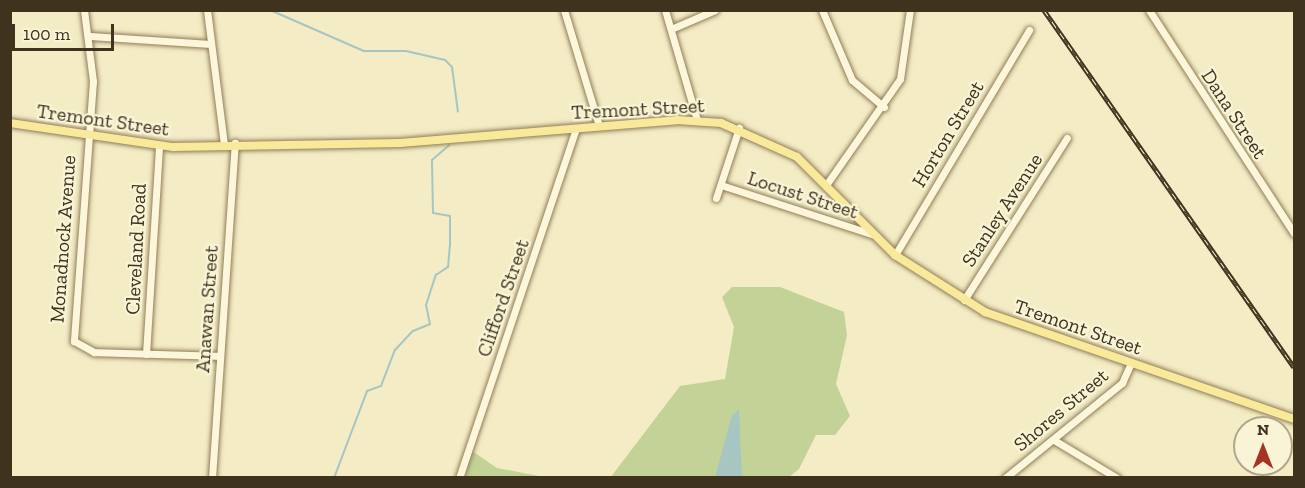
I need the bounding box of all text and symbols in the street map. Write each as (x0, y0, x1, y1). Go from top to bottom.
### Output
scale bar (15, 12, 117, 50)
text: 100 m (23, 23, 70, 45)
street label: Dana Street (1196, 65, 1272, 163)
street label: Horton Street (907, 77, 989, 191)
street label: Tremont Street (571, 94, 705, 124)
street label: Tremont Street (35, 99, 171, 141)
street label: Stanley Avenue (956, 148, 1048, 272)
street label: Monadnock Avenue (45, 154, 81, 324)
street label: Locust Street (745, 166, 861, 224)
street label: Cleveland Road (121, 183, 151, 315)
street label: Clifford Street (472, 236, 534, 360)
street label: Anawan Street (191, 245, 223, 373)
street label: Tremont Street (1011, 294, 1145, 360)
street label: Shores Street (1009, 364, 1113, 456)
north arrow (1233, 416, 1293, 476)
text: N (1257, 420, 1269, 439)

